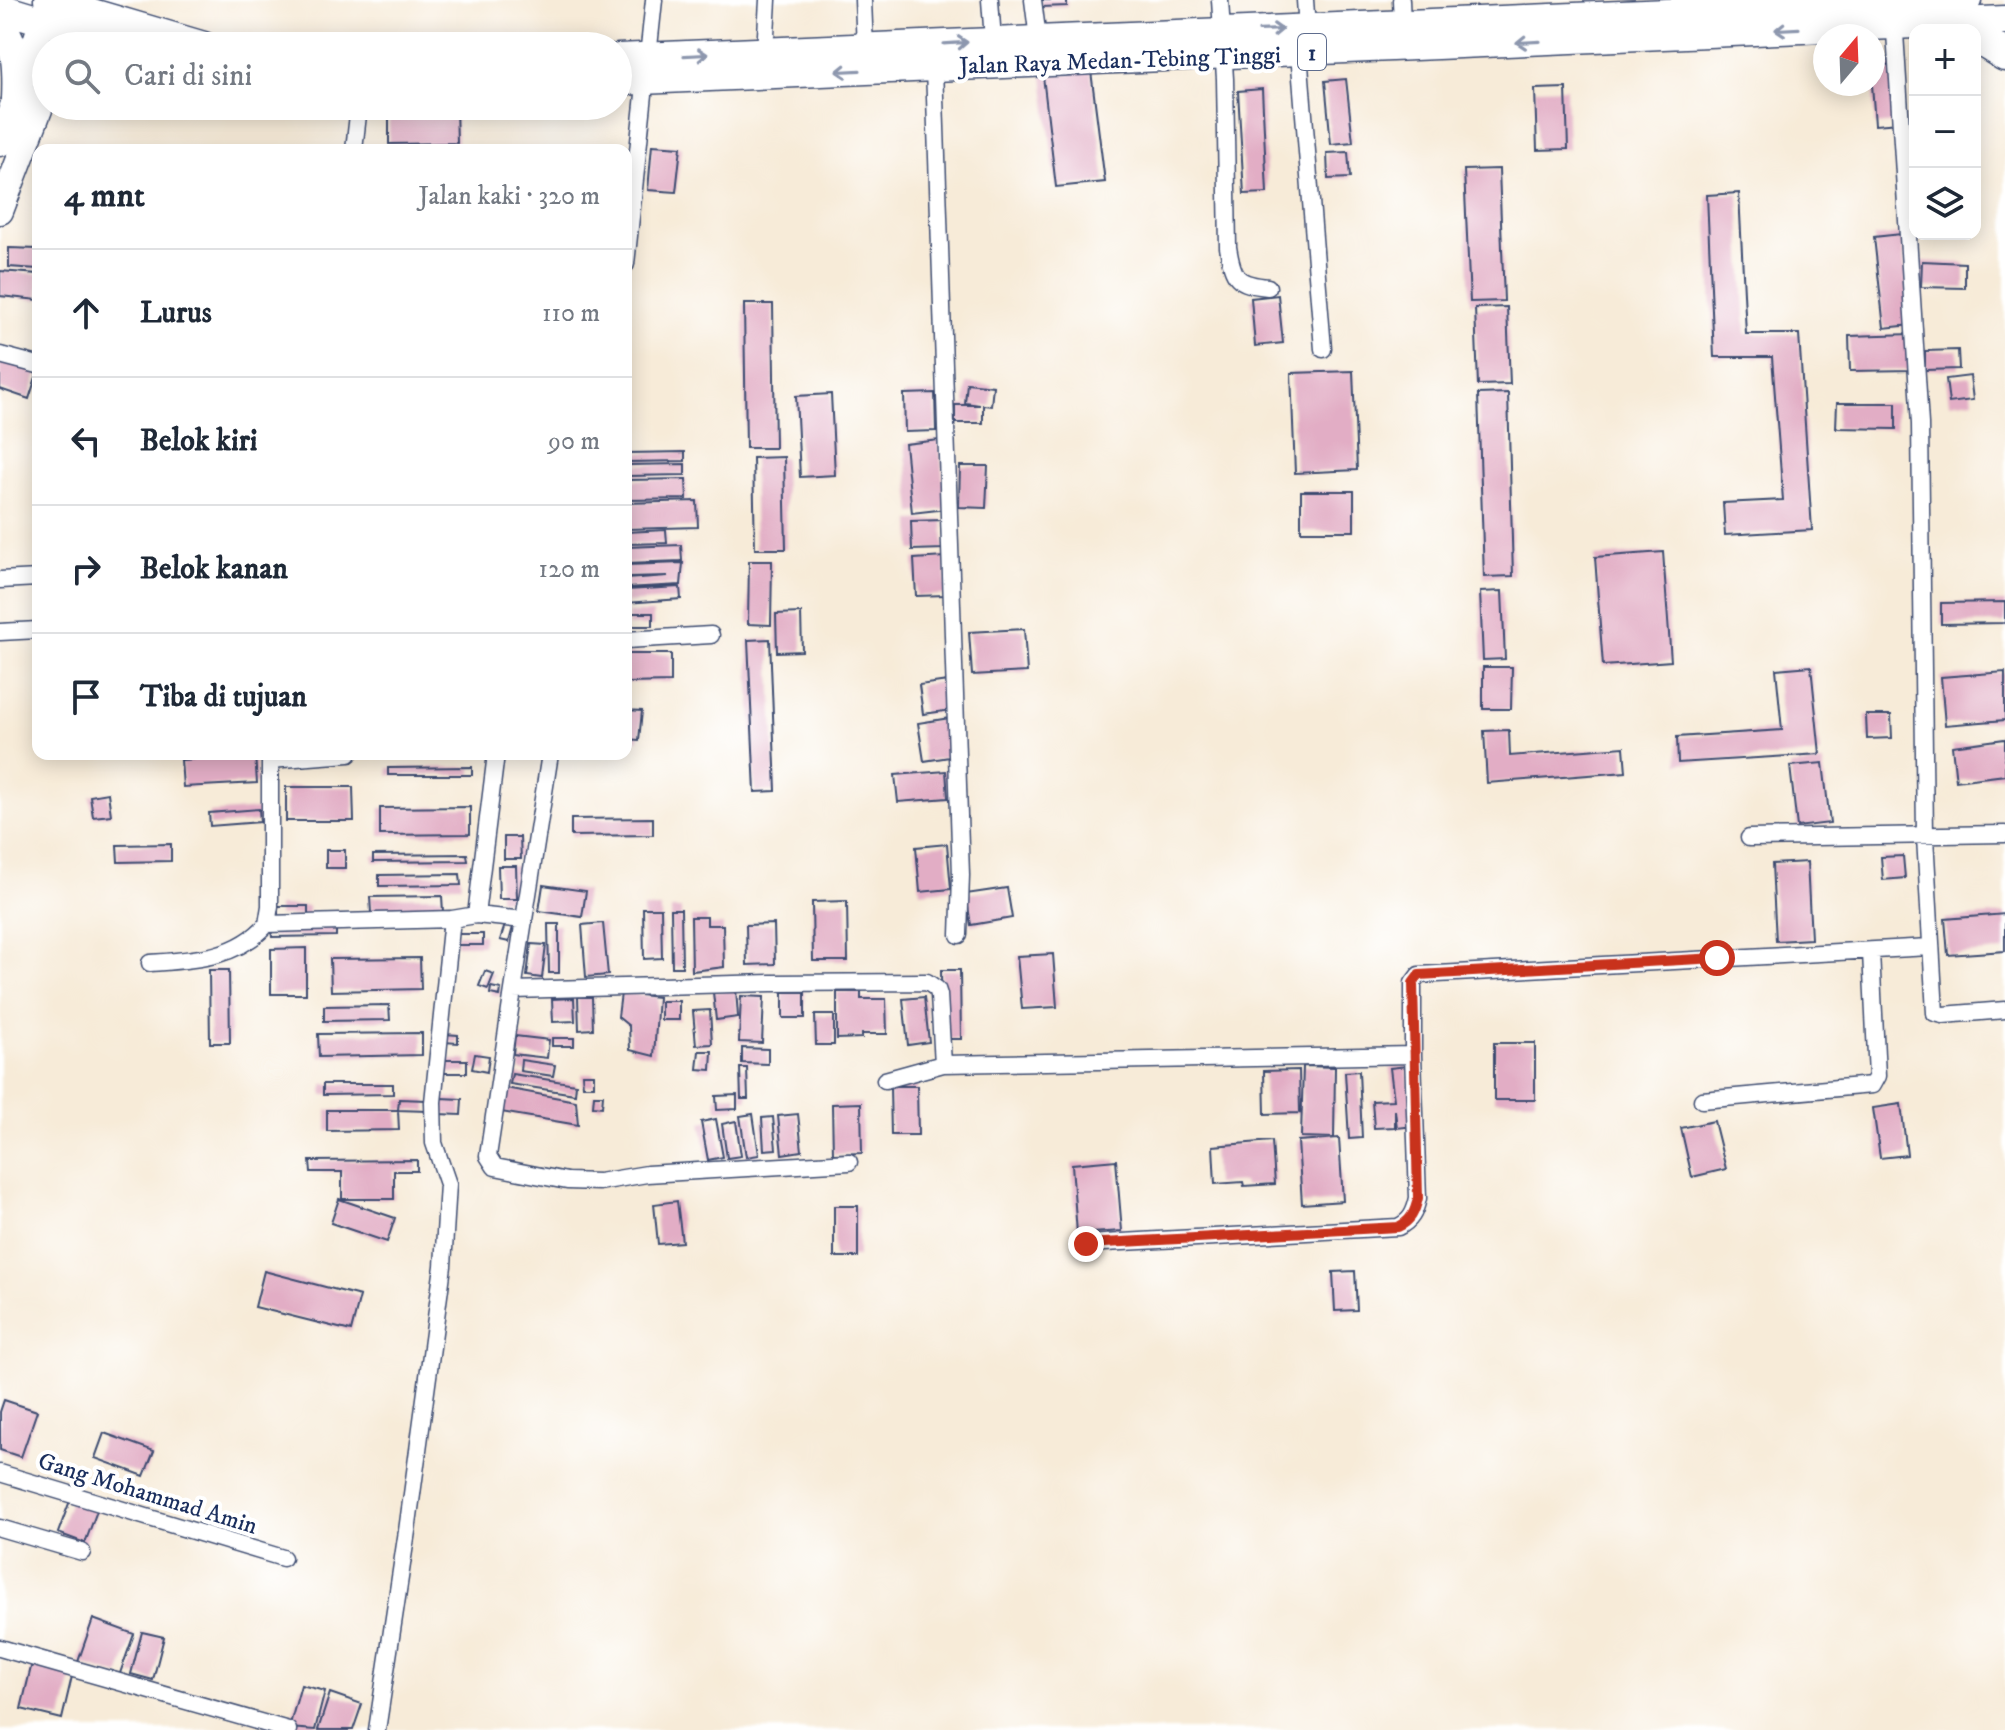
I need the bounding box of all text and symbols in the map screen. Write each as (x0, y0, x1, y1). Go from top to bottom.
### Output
one-way arrow (1774, 21, 1801, 36)
one-way arrow (1257, 22, 1284, 37)
north arrow (1813, 24, 1885, 96)
map controls (1909, 24, 1981, 240)
button: + (1909, 24, 1981, 96)
search box (32, 32, 632, 120)
road number: 1 (1298, 34, 1326, 70)
one-way arrow (1515, 34, 1541, 49)
one-way arrow (942, 35, 969, 50)
street label: Jalan Raya Medan-Tebing Tinggi (957, 40, 1281, 82)
one-way arrow (682, 47, 709, 62)
icon: search (60, 54, 104, 98)
text: Cari di sini (124, 58, 252, 95)
one-way arrow (835, 64, 862, 79)
button: − (1909, 96, 1981, 168)
button: layers (1909, 168, 1981, 240)
text: 4 mnt (64, 175, 145, 217)
text: Jalan kaki · 320 m (419, 180, 600, 213)
icon: ahead (64, 291, 108, 335)
text: Lurus (140, 295, 212, 332)
text: 110 m (542, 297, 600, 330)
icon: left (64, 419, 108, 463)
text: Belok kiri (140, 423, 258, 460)
text: 90 m (548, 425, 600, 458)
icon: right (64, 547, 108, 591)
text: Belok kanan (140, 551, 288, 588)
text: 120 m (539, 553, 600, 586)
icon: arrive (64, 675, 108, 719)
text: Tiba di tujuan (140, 679, 307, 716)
route start (1699, 940, 1735, 976)
route end (1068, 1226, 1104, 1262)
street label: Gang Mohammad Amin (34, 1446, 261, 1542)

